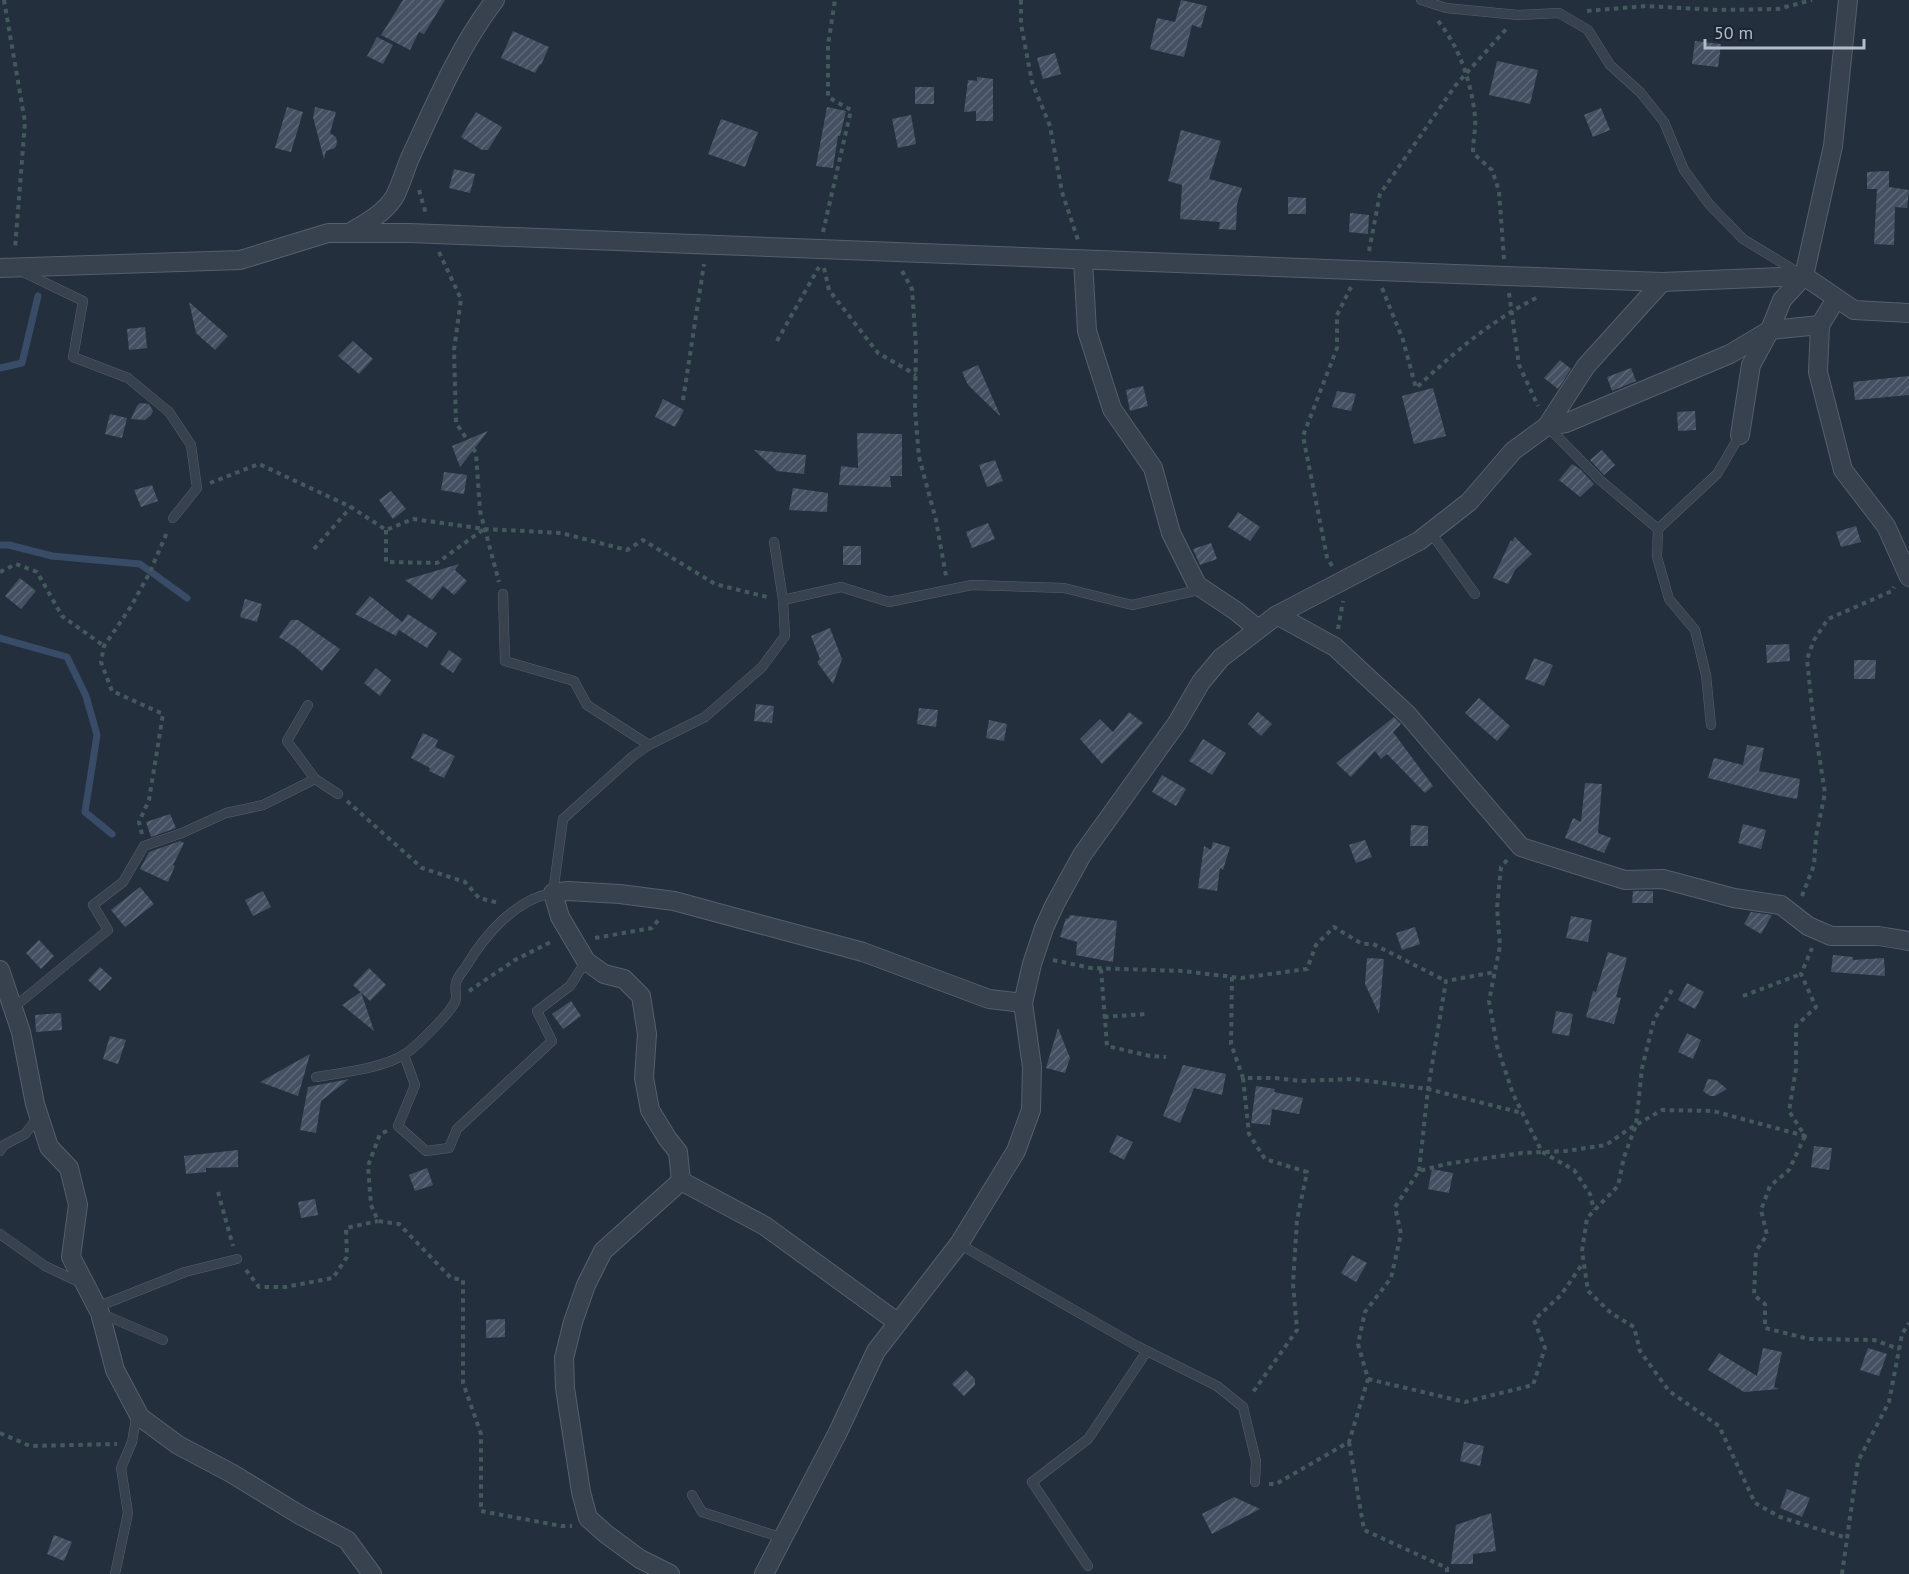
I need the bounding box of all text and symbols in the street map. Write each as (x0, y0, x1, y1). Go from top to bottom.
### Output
scale bar (1705, 12, 1864, 50)
text: 50 m (1714, 21, 1753, 44)

